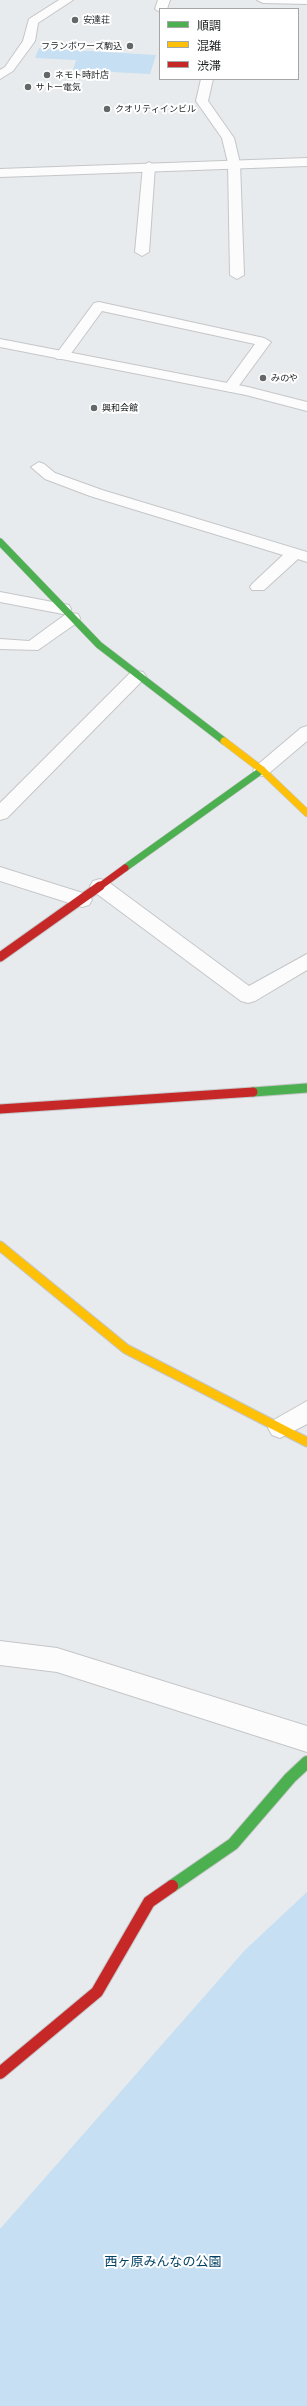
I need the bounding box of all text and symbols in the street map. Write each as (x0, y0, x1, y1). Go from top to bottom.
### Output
legend (159, 8, 299, 80)
marker: 安達荘 (70, 15, 80, 25)
place label: 安達荘 (83, 15, 110, 25)
text: 順調 (197, 19, 221, 33)
text: 混雑 (197, 39, 221, 53)
place label: フランボワーズ駒込 (41, 41, 122, 51)
marker: フランボワーズ駒込 (125, 41, 135, 51)
text: 渋滞 (197, 59, 221, 73)
marker: ネモト時計店 (42, 70, 52, 80)
place label: ネモト時計店 (55, 70, 109, 80)
marker: サトー電気 (23, 82, 33, 92)
place label: サトー電気 (36, 82, 81, 92)
marker: クオリティインビル (102, 104, 112, 114)
place label: クオリティインビル (115, 104, 196, 114)
marker: みのや (258, 373, 268, 383)
place label: みのや (271, 373, 298, 383)
marker: 興和会館 (89, 403, 99, 413)
place label: 興和会館 (102, 403, 138, 413)
park label: 西ヶ原みんなの公園 (105, 2254, 221, 2270)

